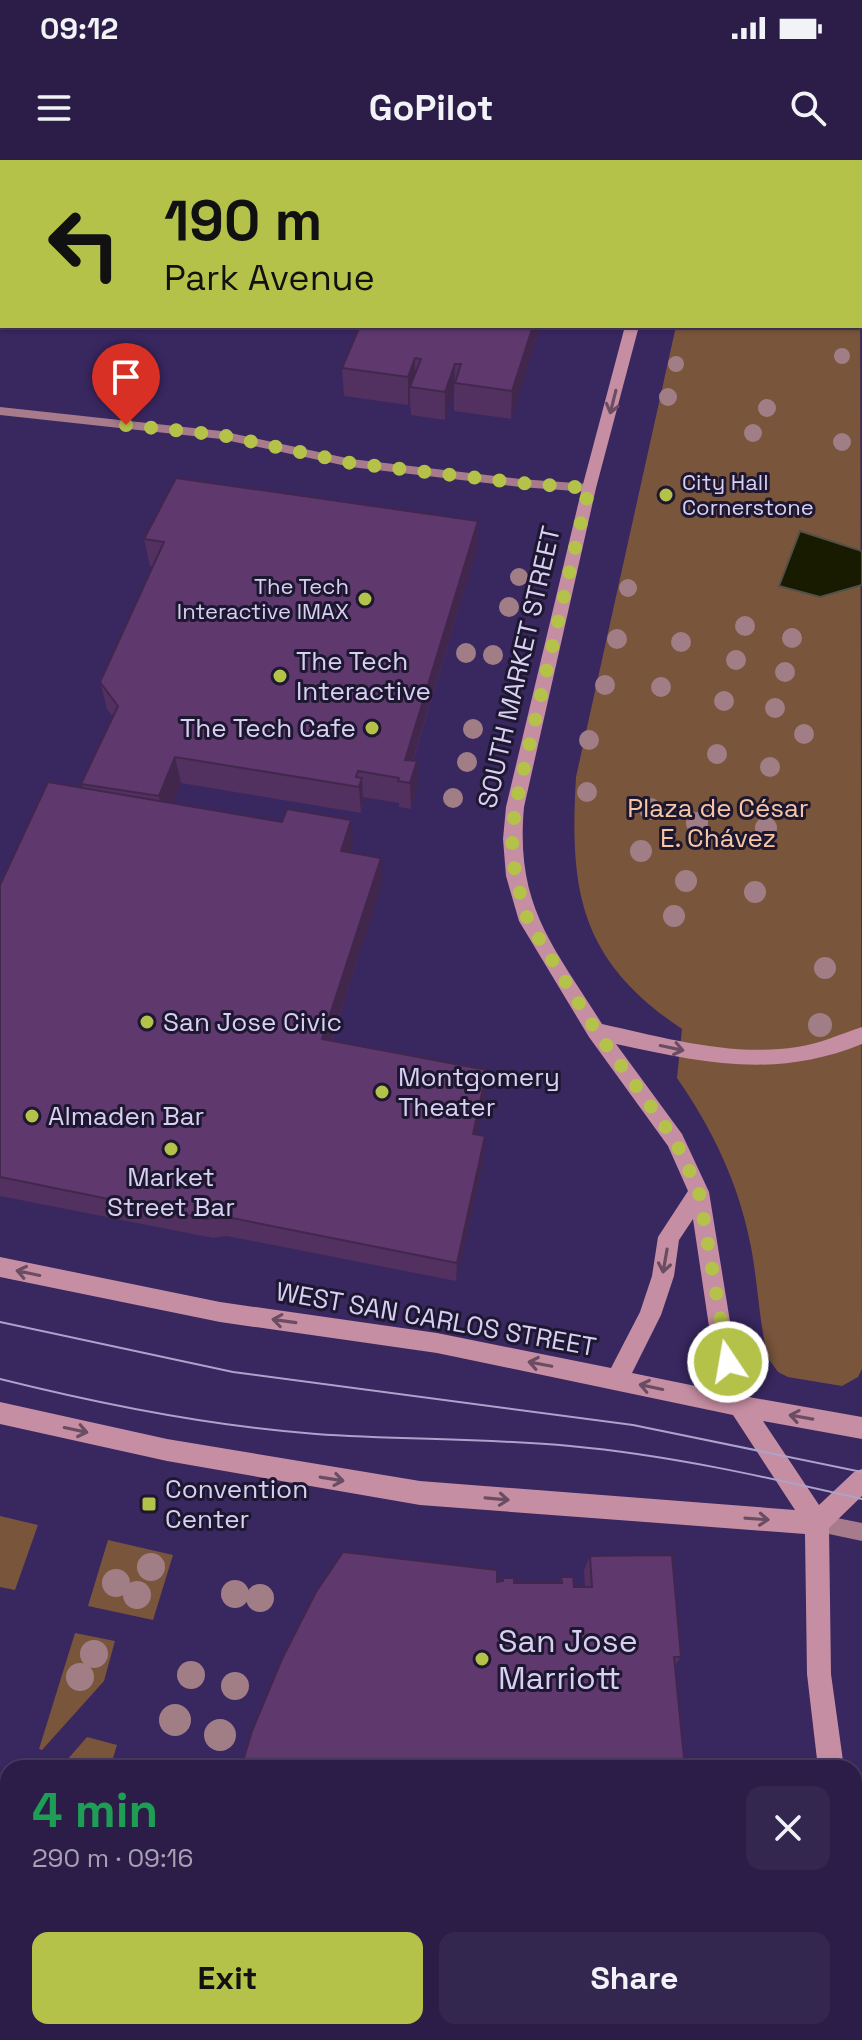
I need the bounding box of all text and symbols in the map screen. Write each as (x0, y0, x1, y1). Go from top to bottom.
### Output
text: 09:12 (40, 9, 118, 48)
text: GoPilot (369, 85, 493, 131)
icon: menu (32, 86, 76, 130)
icon: search (786, 86, 830, 130)
text: 190 m (164, 185, 322, 256)
icon: left (32, 192, 136, 296)
text: Park Avenue (164, 255, 375, 301)
pin (92, 343, 160, 425)
icon: arrive (104, 355, 148, 399)
one-way arrow (605, 388, 620, 414)
place label: City Hall Cornerstone (682, 468, 814, 521)
marker: City Hall Cornerstone (657, 486, 675, 504)
street label: SOUTH MARKET STREET (470, 523, 568, 811)
place label: The Tech Interactive IMAX (177, 572, 349, 625)
marker: The Tech Interactive IMAX (356, 590, 374, 608)
place label: The Tech Interactive (296, 644, 431, 708)
marker: The Tech Interactive (271, 667, 289, 685)
place label: The Tech Cafe (180, 711, 356, 745)
marker: The Tech Cafe (363, 719, 381, 737)
park label: Plaza de César E. Chávez (627, 791, 809, 855)
place label: San Jose Civic (163, 1005, 342, 1039)
marker: San Jose Civic (138, 1013, 156, 1031)
one-way arrow (659, 1042, 684, 1057)
place label: Montgomery Theater (398, 1060, 560, 1124)
marker: Montgomery Theater (373, 1083, 391, 1101)
place label: Almaden Bar (48, 1099, 204, 1133)
marker: Almaden Bar (23, 1107, 41, 1125)
marker: Market Street Bar (162, 1140, 180, 1158)
place label: Market Street Bar (107, 1160, 235, 1224)
one-way arrow (657, 1248, 672, 1273)
one-way arrow (16, 1264, 42, 1279)
street label: WEST SAN CARLOS STREET (273, 1274, 599, 1364)
one-way arrow (272, 1313, 297, 1328)
position arrow (686, 1320, 770, 1404)
one-way arrow (528, 1355, 553, 1370)
one-way arrow (639, 1379, 664, 1394)
one-way arrow (789, 1409, 814, 1424)
one-way arrow (63, 1423, 89, 1438)
place label: Convention Center (165, 1472, 308, 1536)
one-way arrow (318, 1472, 344, 1487)
one-way arrow (483, 1492, 510, 1507)
marker: Convention Center (140, 1495, 158, 1513)
one-way arrow (743, 1512, 770, 1527)
place label: San Jose Marriott (498, 1621, 638, 1698)
marker: San Jose Marriott (473, 1650, 491, 1668)
text: 4 min (32, 1780, 158, 1841)
button: close (746, 1786, 830, 1870)
text: 290 m · 09:16 (32, 1841, 193, 1875)
button: Exit (32, 1932, 423, 2024)
button: Share (439, 1932, 830, 2024)

